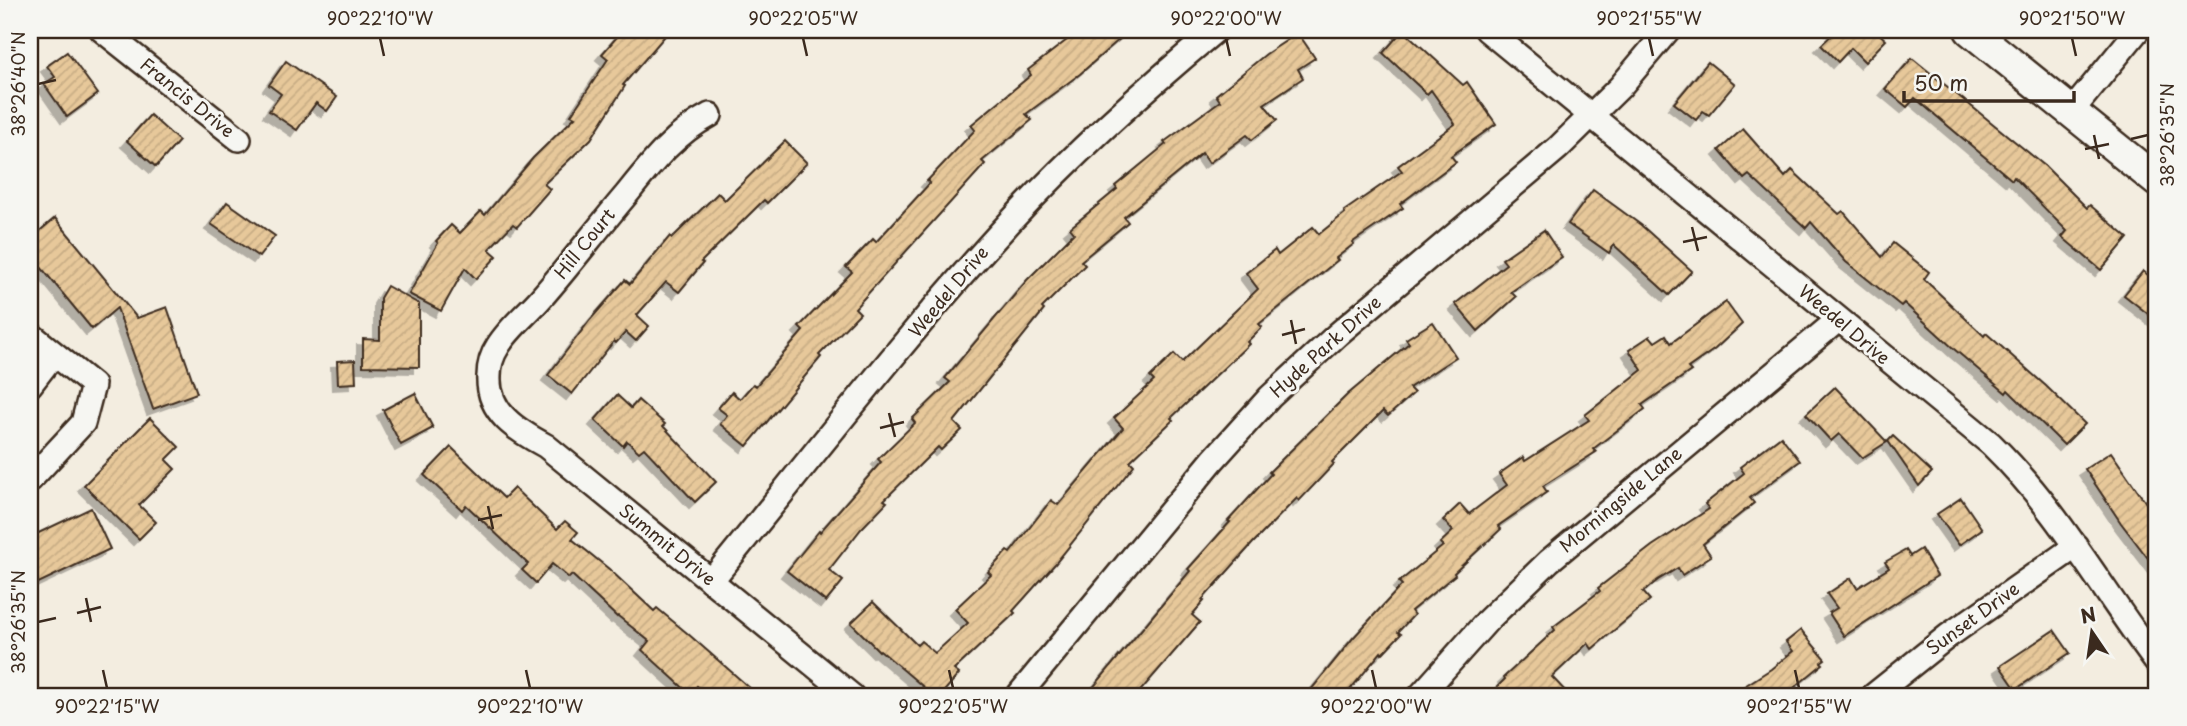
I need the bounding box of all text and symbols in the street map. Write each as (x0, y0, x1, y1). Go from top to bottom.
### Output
text: 90°22'10"W (327, 4, 434, 31)
text: 90°22'05"W (748, 4, 858, 31)
text: 90°22'00"W (1170, 4, 1282, 31)
text: 90°21'55"W (1596, 4, 1702, 31)
text: 90°21'50"W (2019, 4, 2126, 31)
text: 38°26'40"N (4, 31, 31, 137)
street label: Francis Drive (135, 50, 241, 143)
scale bar (1904, 60, 2073, 104)
text: 50 m (1914, 66, 1968, 98)
text: 38°26'35"N (2153, 83, 2180, 187)
street label: Hill Court (547, 202, 621, 284)
street label: Weedel Drive (901, 239, 994, 343)
street label: Weedel Drive (1793, 277, 1897, 370)
street label: Hyde Park Drive (1263, 288, 1387, 403)
street label: Morningside Lane (1553, 439, 1687, 558)
street label: Summit Drive (614, 496, 722, 591)
text: 38°26'35"N (4, 570, 31, 674)
street label: Sunset Drive (1920, 574, 2025, 661)
north arrow (2058, 596, 2128, 666)
text: N (2077, 599, 2098, 630)
text: 90°22'15"W (54, 692, 160, 719)
text: 90°22'10"W (477, 692, 584, 719)
text: 90°22'05"W (898, 692, 1008, 719)
text: 90°22'00"W (1320, 692, 1432, 719)
text: 90°21'55"W (1746, 692, 1852, 719)

